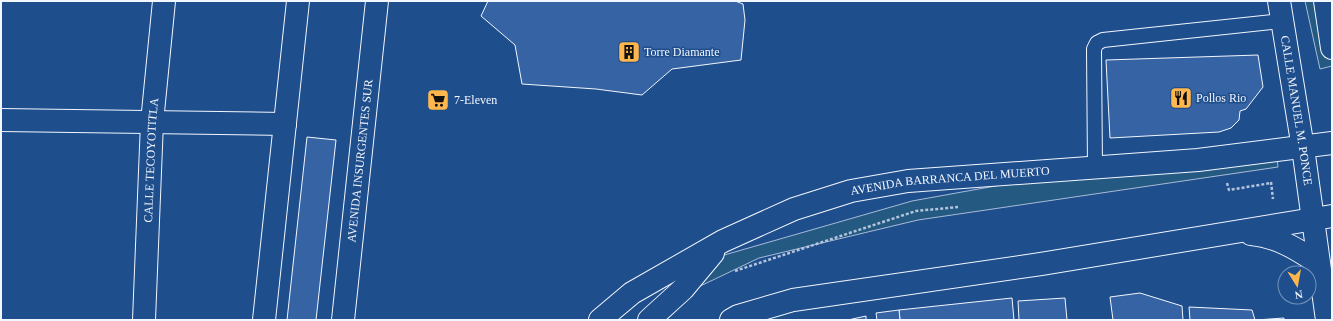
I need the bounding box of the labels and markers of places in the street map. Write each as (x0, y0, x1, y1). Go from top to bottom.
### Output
building icon: Torre Diamante (616, 39, 642, 65)
place label: Torre Diamante (644, 45, 719, 59)
restaurant icon: Pollos Rio (1168, 85, 1194, 111)
supermarket icon: 7-Eleven (425, 87, 451, 113)
place label: Pollos Rio (1196, 91, 1246, 105)
place label: 7-Eleven (454, 93, 497, 107)

